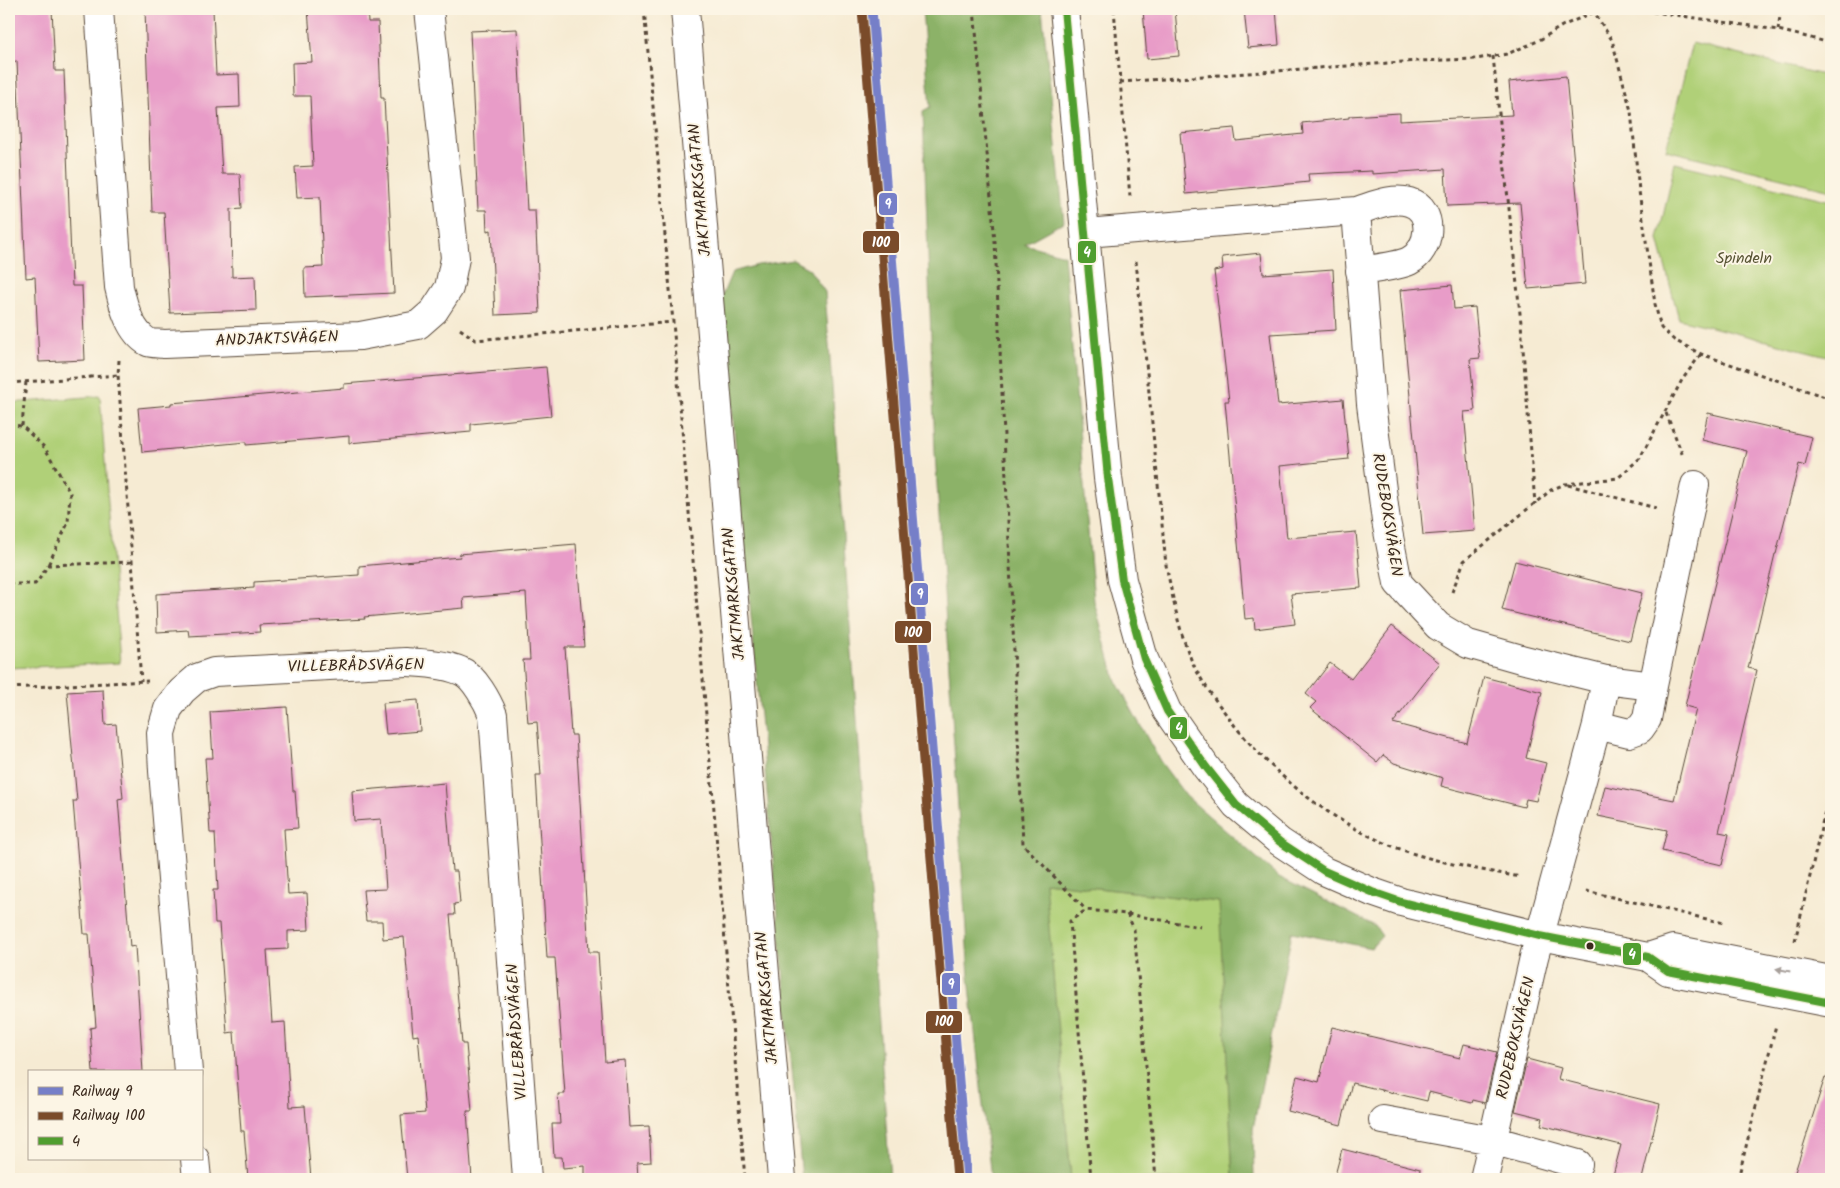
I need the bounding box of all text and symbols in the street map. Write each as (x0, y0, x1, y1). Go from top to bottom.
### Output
street label: JAKTMARKSGATAN (682, 122, 718, 258)
line badge: 9 (878, 192, 898, 216)
text: 9 (884, 194, 892, 216)
line badge: 100 (862, 230, 900, 254)
text: 100 (872, 232, 891, 254)
line badge: 4 (1077, 240, 1097, 264)
text: 4 (1083, 242, 1091, 264)
park label: Spindeln (1716, 246, 1772, 271)
street label: ANDJAKTSVÄGEN (215, 324, 339, 354)
street label: RUDEBOKSVÄGEN (1365, 451, 1409, 579)
street label: JAKTMARKSGATAN (716, 526, 752, 662)
line badge: 9 (910, 582, 929, 606)
text: 9 (916, 584, 924, 606)
line badge: 100 (894, 620, 932, 644)
text: 100 (904, 622, 923, 644)
street label: VILLEBRÅDSVÄGEN (287, 652, 425, 680)
line badge: 4 (1169, 716, 1188, 740)
text: 4 (1175, 718, 1183, 740)
street label: JAKTMARKSGATAN (749, 930, 785, 1066)
unlabelled marker (1585, 941, 1595, 951)
line badge: 4 (1622, 942, 1642, 966)
text: 4 (1628, 944, 1636, 966)
street label: VILLEBRÅDSVÄGEN (500, 963, 534, 1101)
one-way arrow (1775, 966, 1791, 974)
line badge: 9 (941, 972, 961, 996)
text: 9 (947, 974, 955, 996)
street label: RUDEBOKSVÄGEN (1490, 974, 1542, 1102)
line badge: 100 (925, 1010, 963, 1034)
text: 100 (935, 1011, 954, 1033)
legend (28, 1070, 202, 1160)
text: Railway 9 (72, 1080, 133, 1104)
text: Railway 100 (72, 1104, 145, 1128)
text: 4 (72, 1130, 80, 1154)

